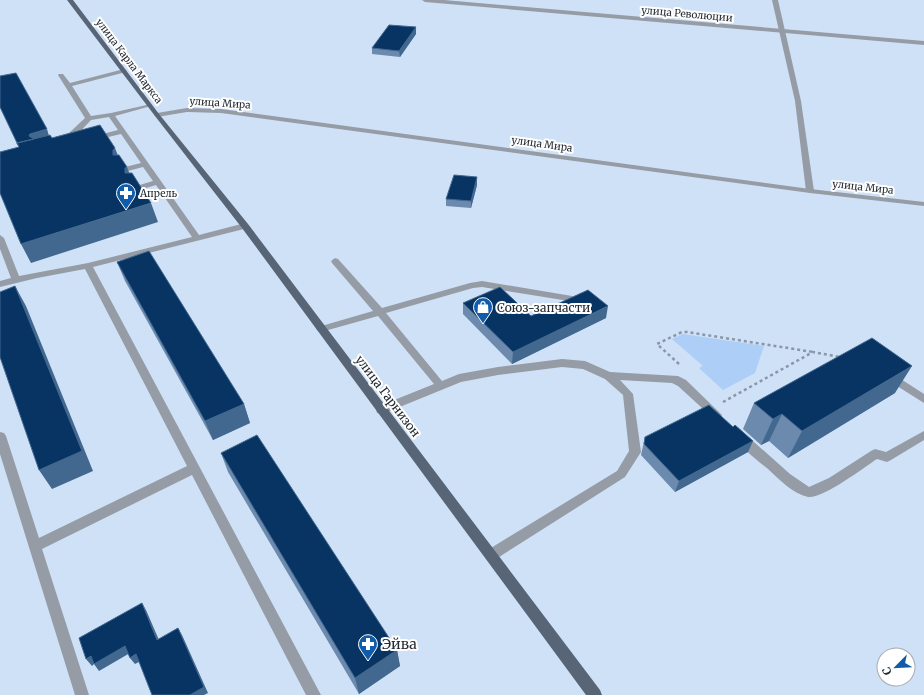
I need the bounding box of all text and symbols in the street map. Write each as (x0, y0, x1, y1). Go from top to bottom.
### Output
street label: улица Революции (641, 4, 733, 24)
street label: улица Карла Маркса (93, 16, 166, 106)
street label: улица Мира (189, 94, 252, 112)
street label: улица Мира (511, 133, 574, 155)
street label: улица Мира (832, 177, 895, 197)
pharmacy icon: Апрель (115, 182, 137, 210)
place label: Апрель (139, 187, 177, 200)
shop icon: Союз-запчасти (472, 296, 494, 324)
place label: Союз-запчасти (497, 300, 590, 315)
street label: улица Гарнизон (352, 352, 424, 440)
pharmacy icon: Эйва (357, 633, 379, 661)
place label: Эйва (382, 635, 417, 653)
north arrow (876, 647, 916, 687)
text: С (879, 665, 895, 677)

